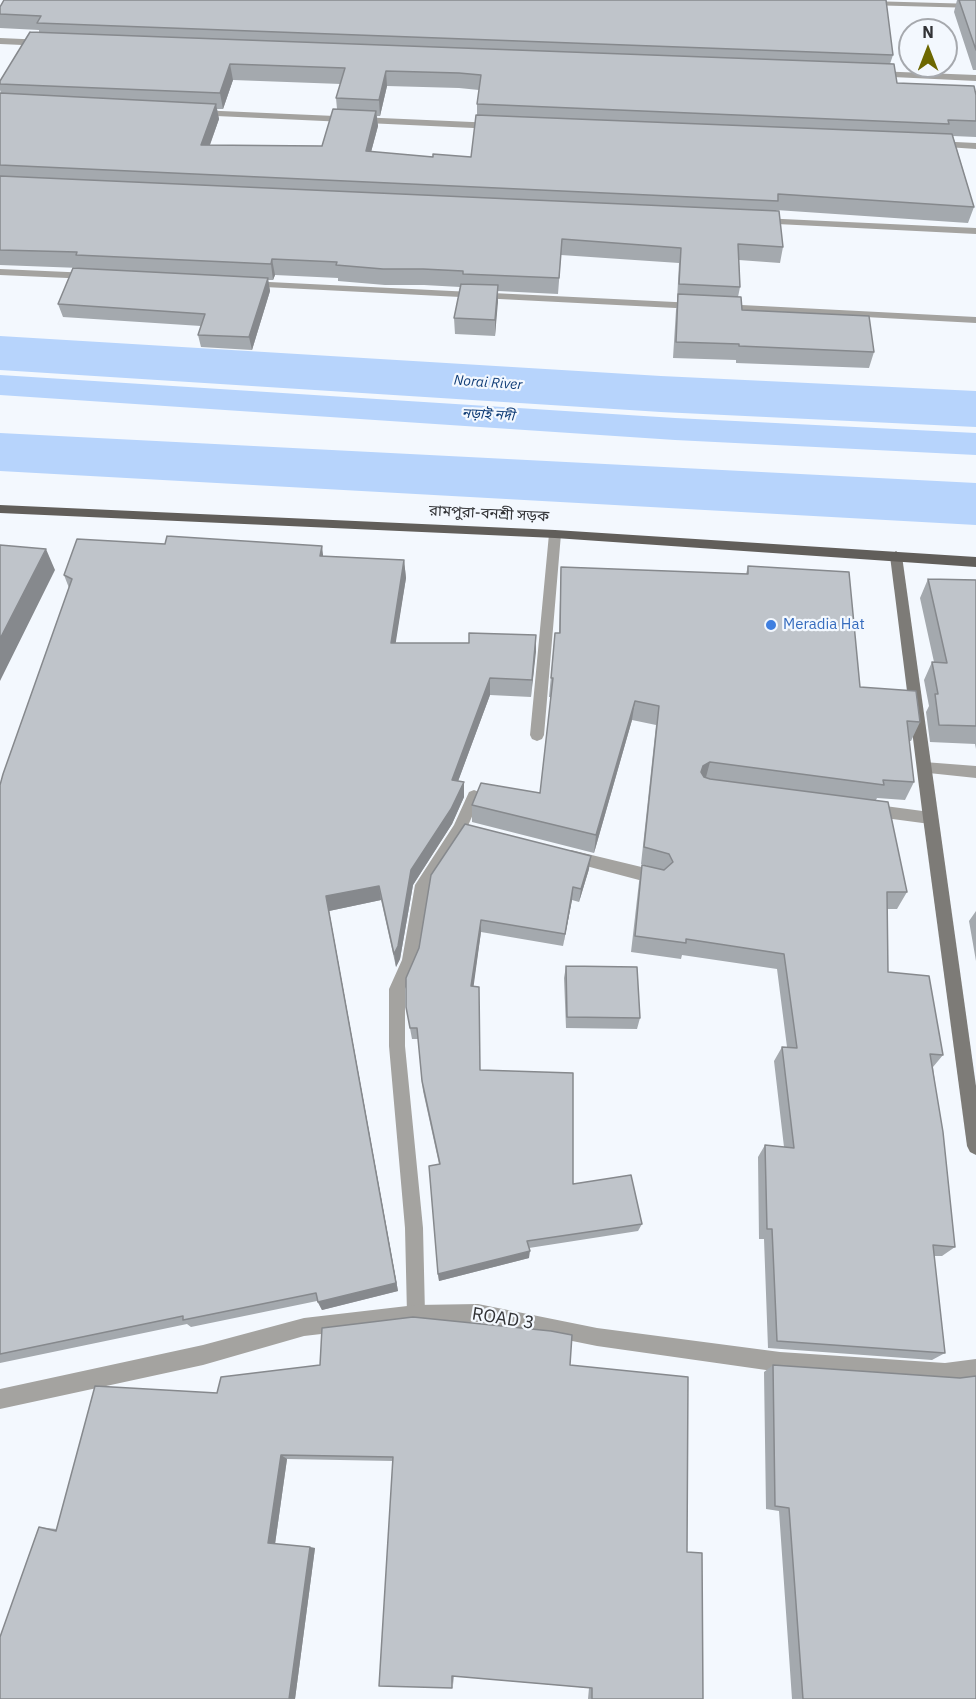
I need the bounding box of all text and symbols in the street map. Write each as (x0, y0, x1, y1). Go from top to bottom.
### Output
north arrow (898, 18, 958, 78)
text: N (922, 22, 934, 42)
water label: Norai River (453, 372, 523, 394)
water label: নড়াই নদী (461, 405, 515, 425)
street label: রামপুরা-বনশ্রী সড়ক (428, 502, 550, 526)
place label: Meradia Hat (783, 616, 865, 634)
marker: Meradia Hat (764, 618, 778, 632)
street label: ROAD 3 (470, 1303, 536, 1335)

